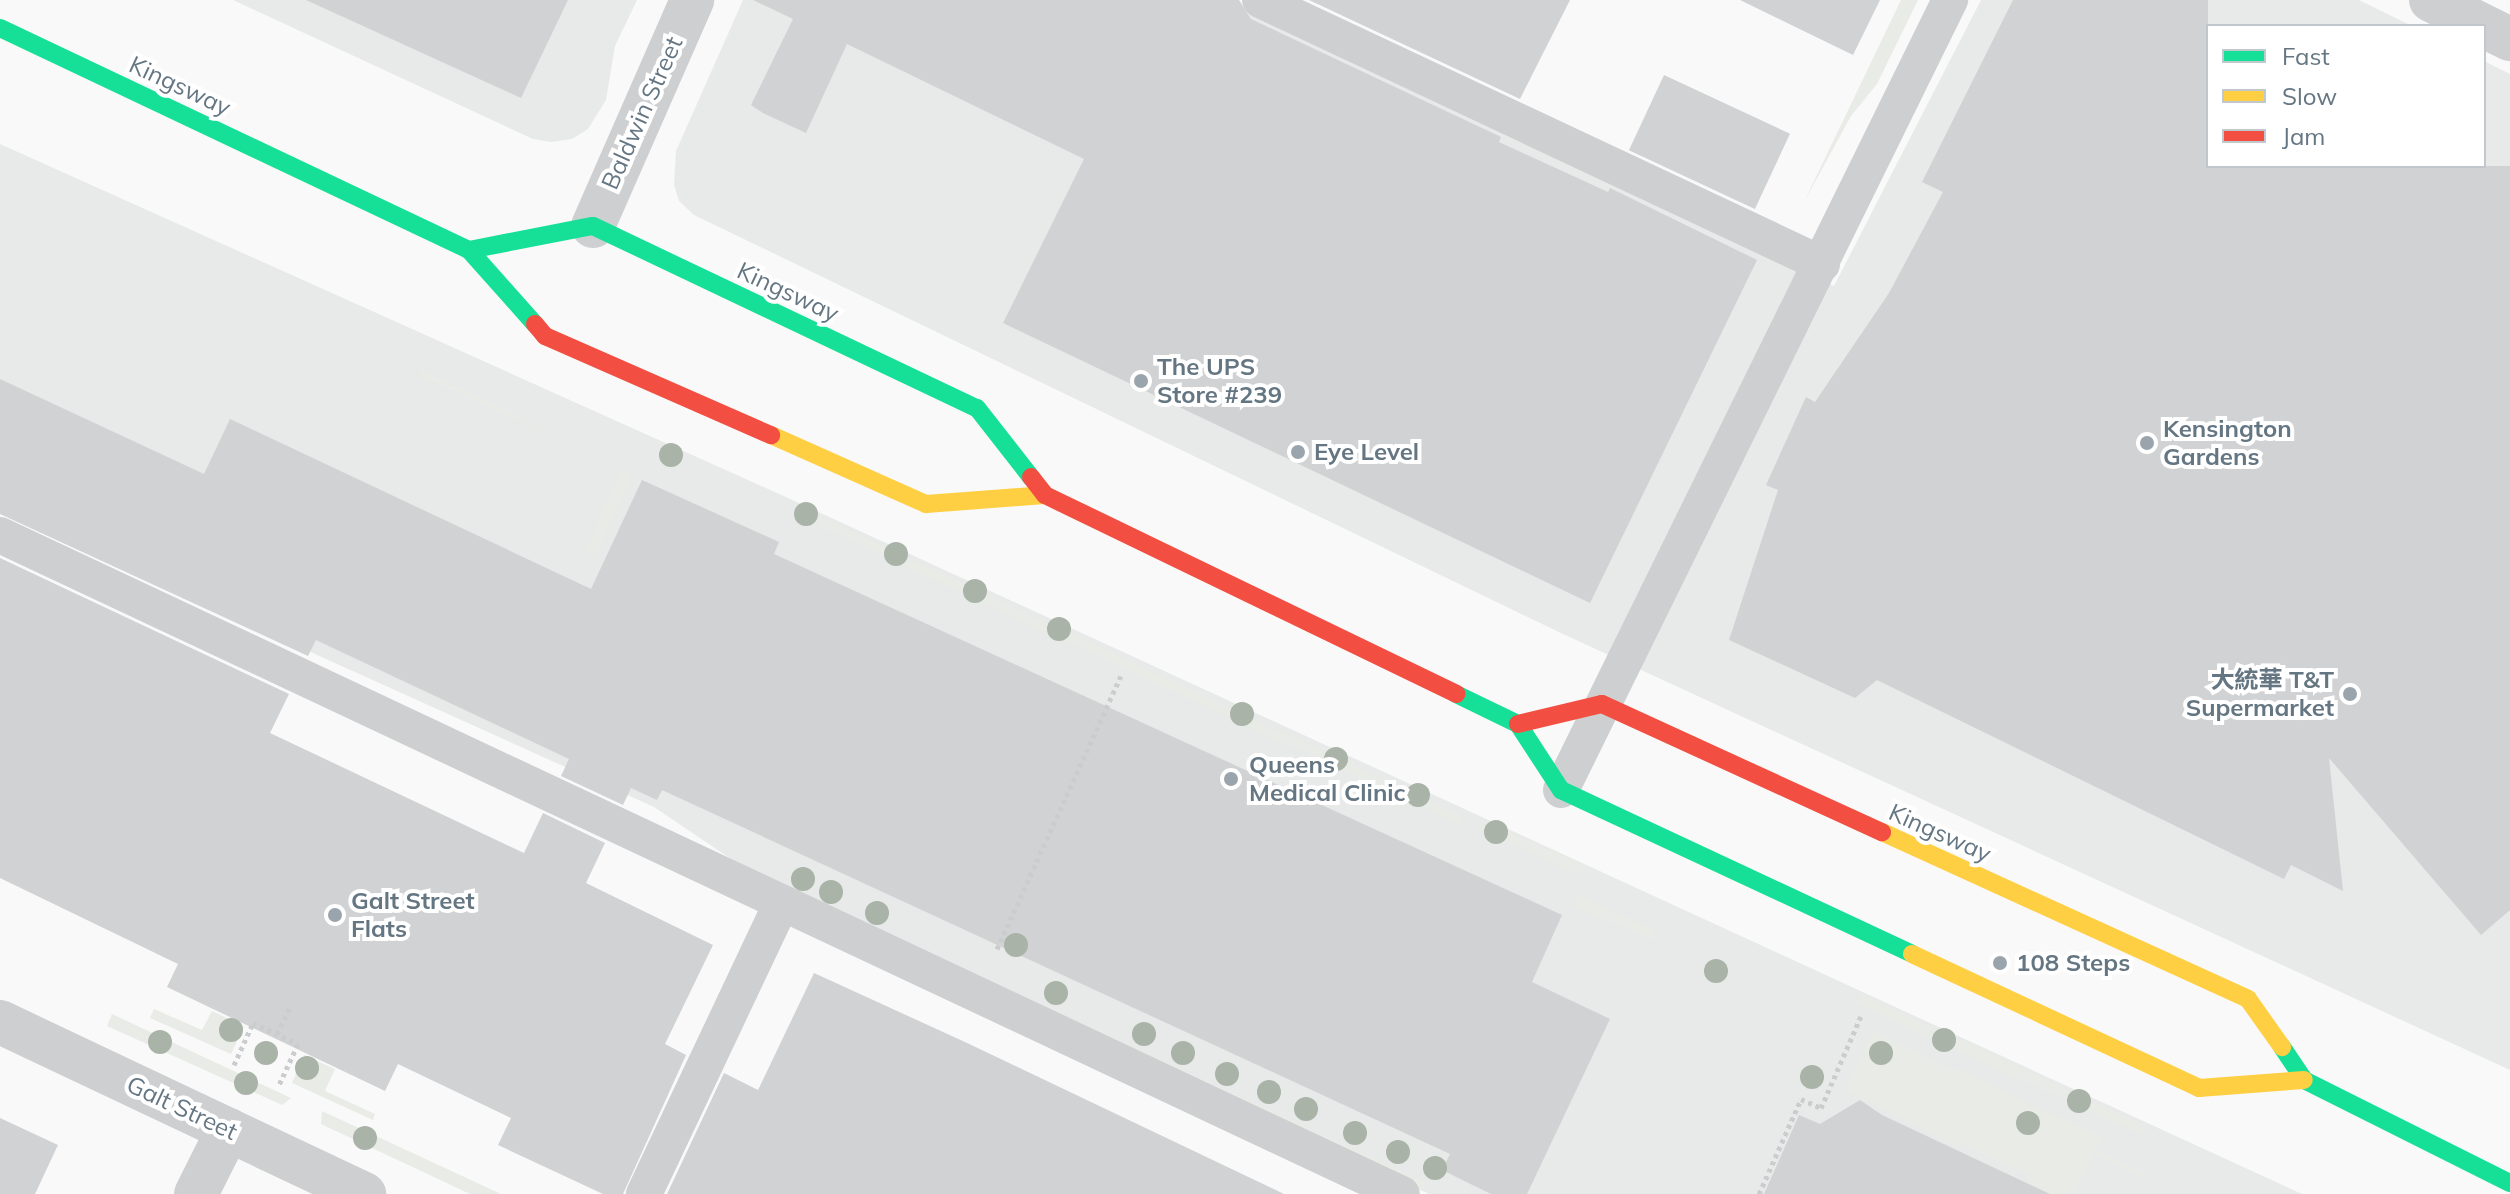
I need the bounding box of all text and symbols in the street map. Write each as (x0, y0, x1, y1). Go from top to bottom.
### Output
legend (2206, 24, 2486, 168)
street label: Baldwin Street (595, 32, 689, 194)
text: Fast (2282, 41, 2330, 71)
street label: Kingsway (125, 50, 235, 122)
text: Slow (2282, 81, 2337, 111)
text: Jam (2282, 121, 2325, 151)
street label: Kingsway (733, 256, 843, 328)
place label: The UPS Store #239 (1157, 353, 1282, 409)
marker: The UPS Store #239 (1132, 372, 1150, 390)
place label: Kensington Gardens (2163, 415, 2292, 471)
marker: Kensington Gardens (2138, 434, 2156, 452)
place label: Eye Level (1314, 438, 1419, 466)
marker: Eye Level (1289, 443, 1307, 461)
place label: 大統華 T&T Supermarket (2186, 666, 2334, 722)
marker: 大統華 T&T Supermarket (2341, 685, 2359, 703)
place label: Queens Medical Clinic (1249, 751, 1406, 807)
marker: Queens Medical Clinic (1220, 768, 1242, 790)
street label: Kingsway (1884, 798, 1996, 868)
place label: Galt Street Flats (351, 887, 475, 943)
marker: Galt Street Flats (326, 906, 344, 924)
place label: 108 Steps (2016, 949, 2130, 977)
marker: 108 Steps (1991, 954, 2009, 972)
street label: Galt Street (122, 1070, 242, 1146)

